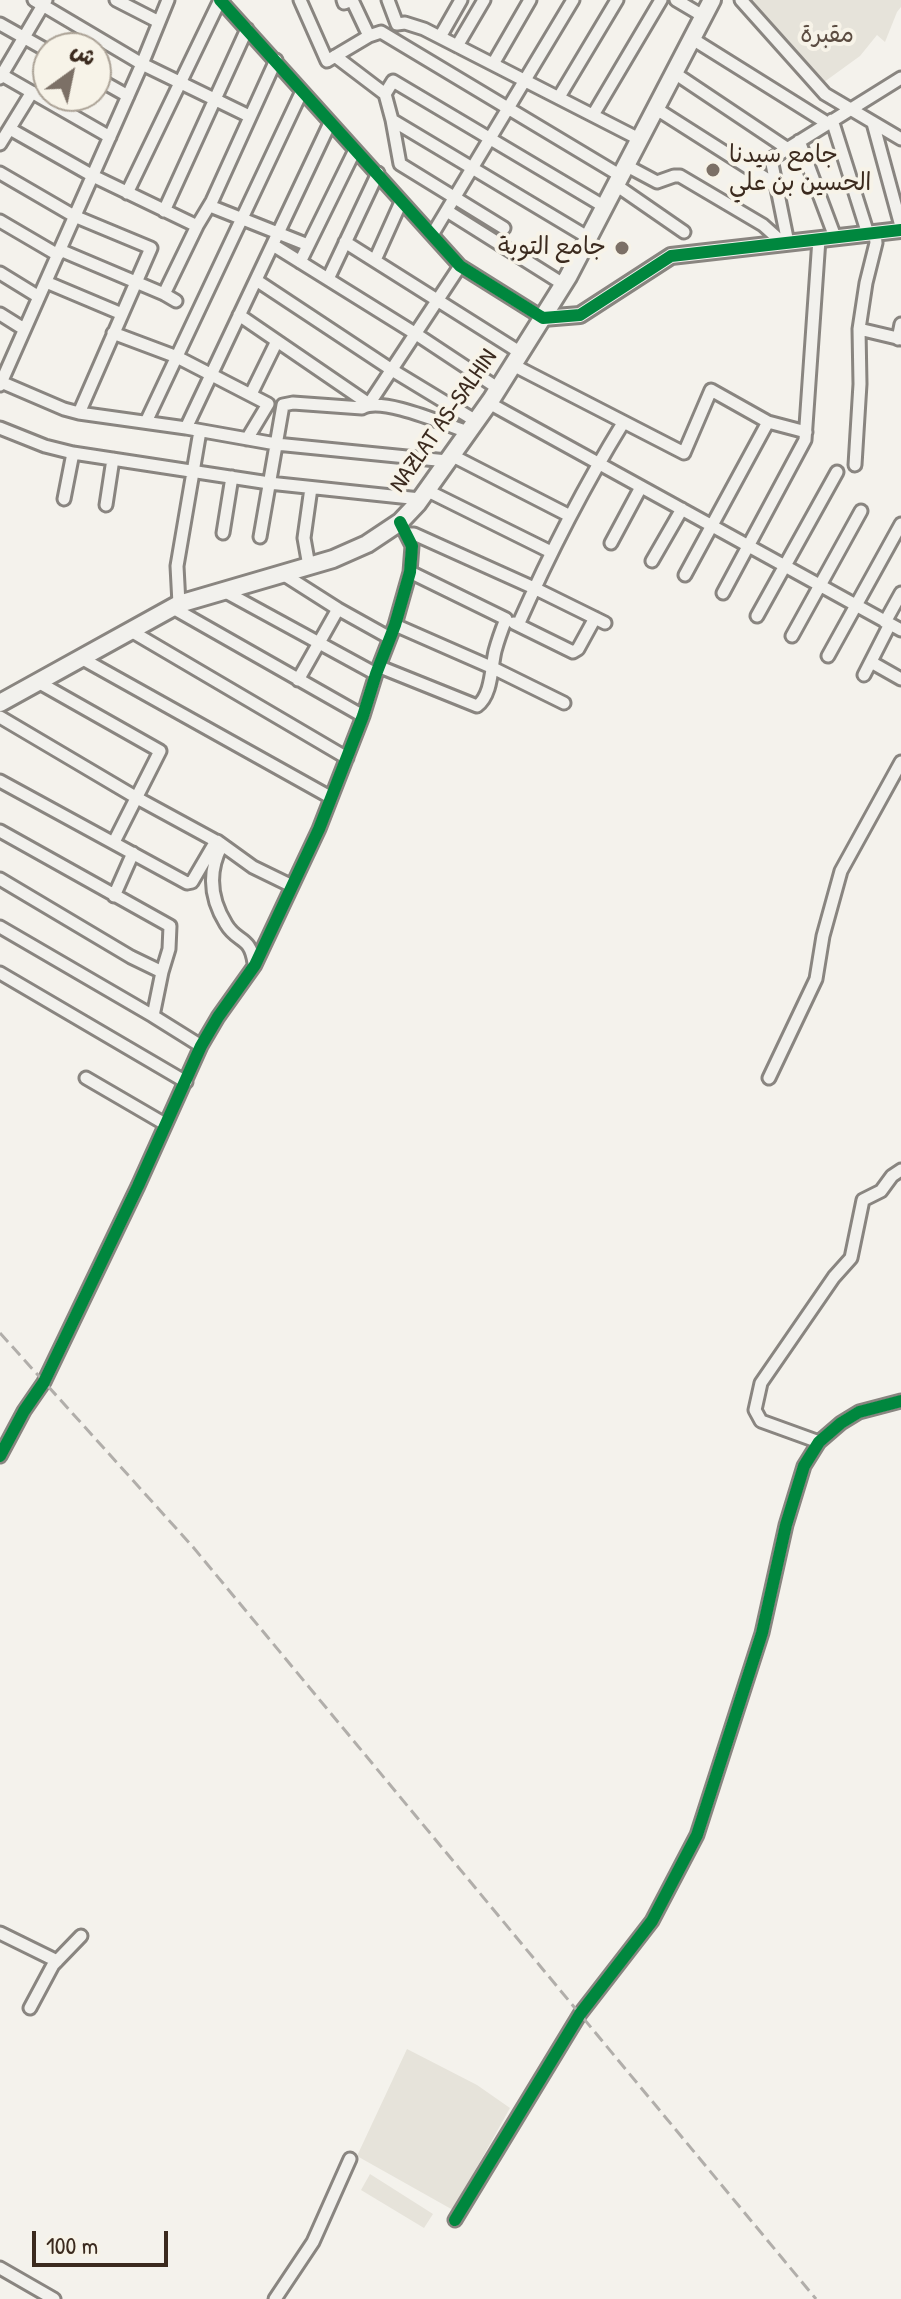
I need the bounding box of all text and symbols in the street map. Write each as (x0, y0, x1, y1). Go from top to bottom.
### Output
park label: مقبرة (800, 22, 854, 50)
north arrow (32, 32, 112, 112)
text: ش (66, 34, 102, 73)
place label: جامع سيدنا الحسين بن علي (729, 142, 871, 198)
marker: جامع سيدنا الحسين بن علي (704, 161, 722, 179)
place label: جامع التوبة (498, 234, 606, 262)
marker: جامع التوبة (613, 239, 631, 257)
street label: NAZLAT AS-SALHIN (384, 344, 504, 498)
scale bar (36, 2215, 172, 2265)
text: 100 m (46, 2229, 98, 2261)

